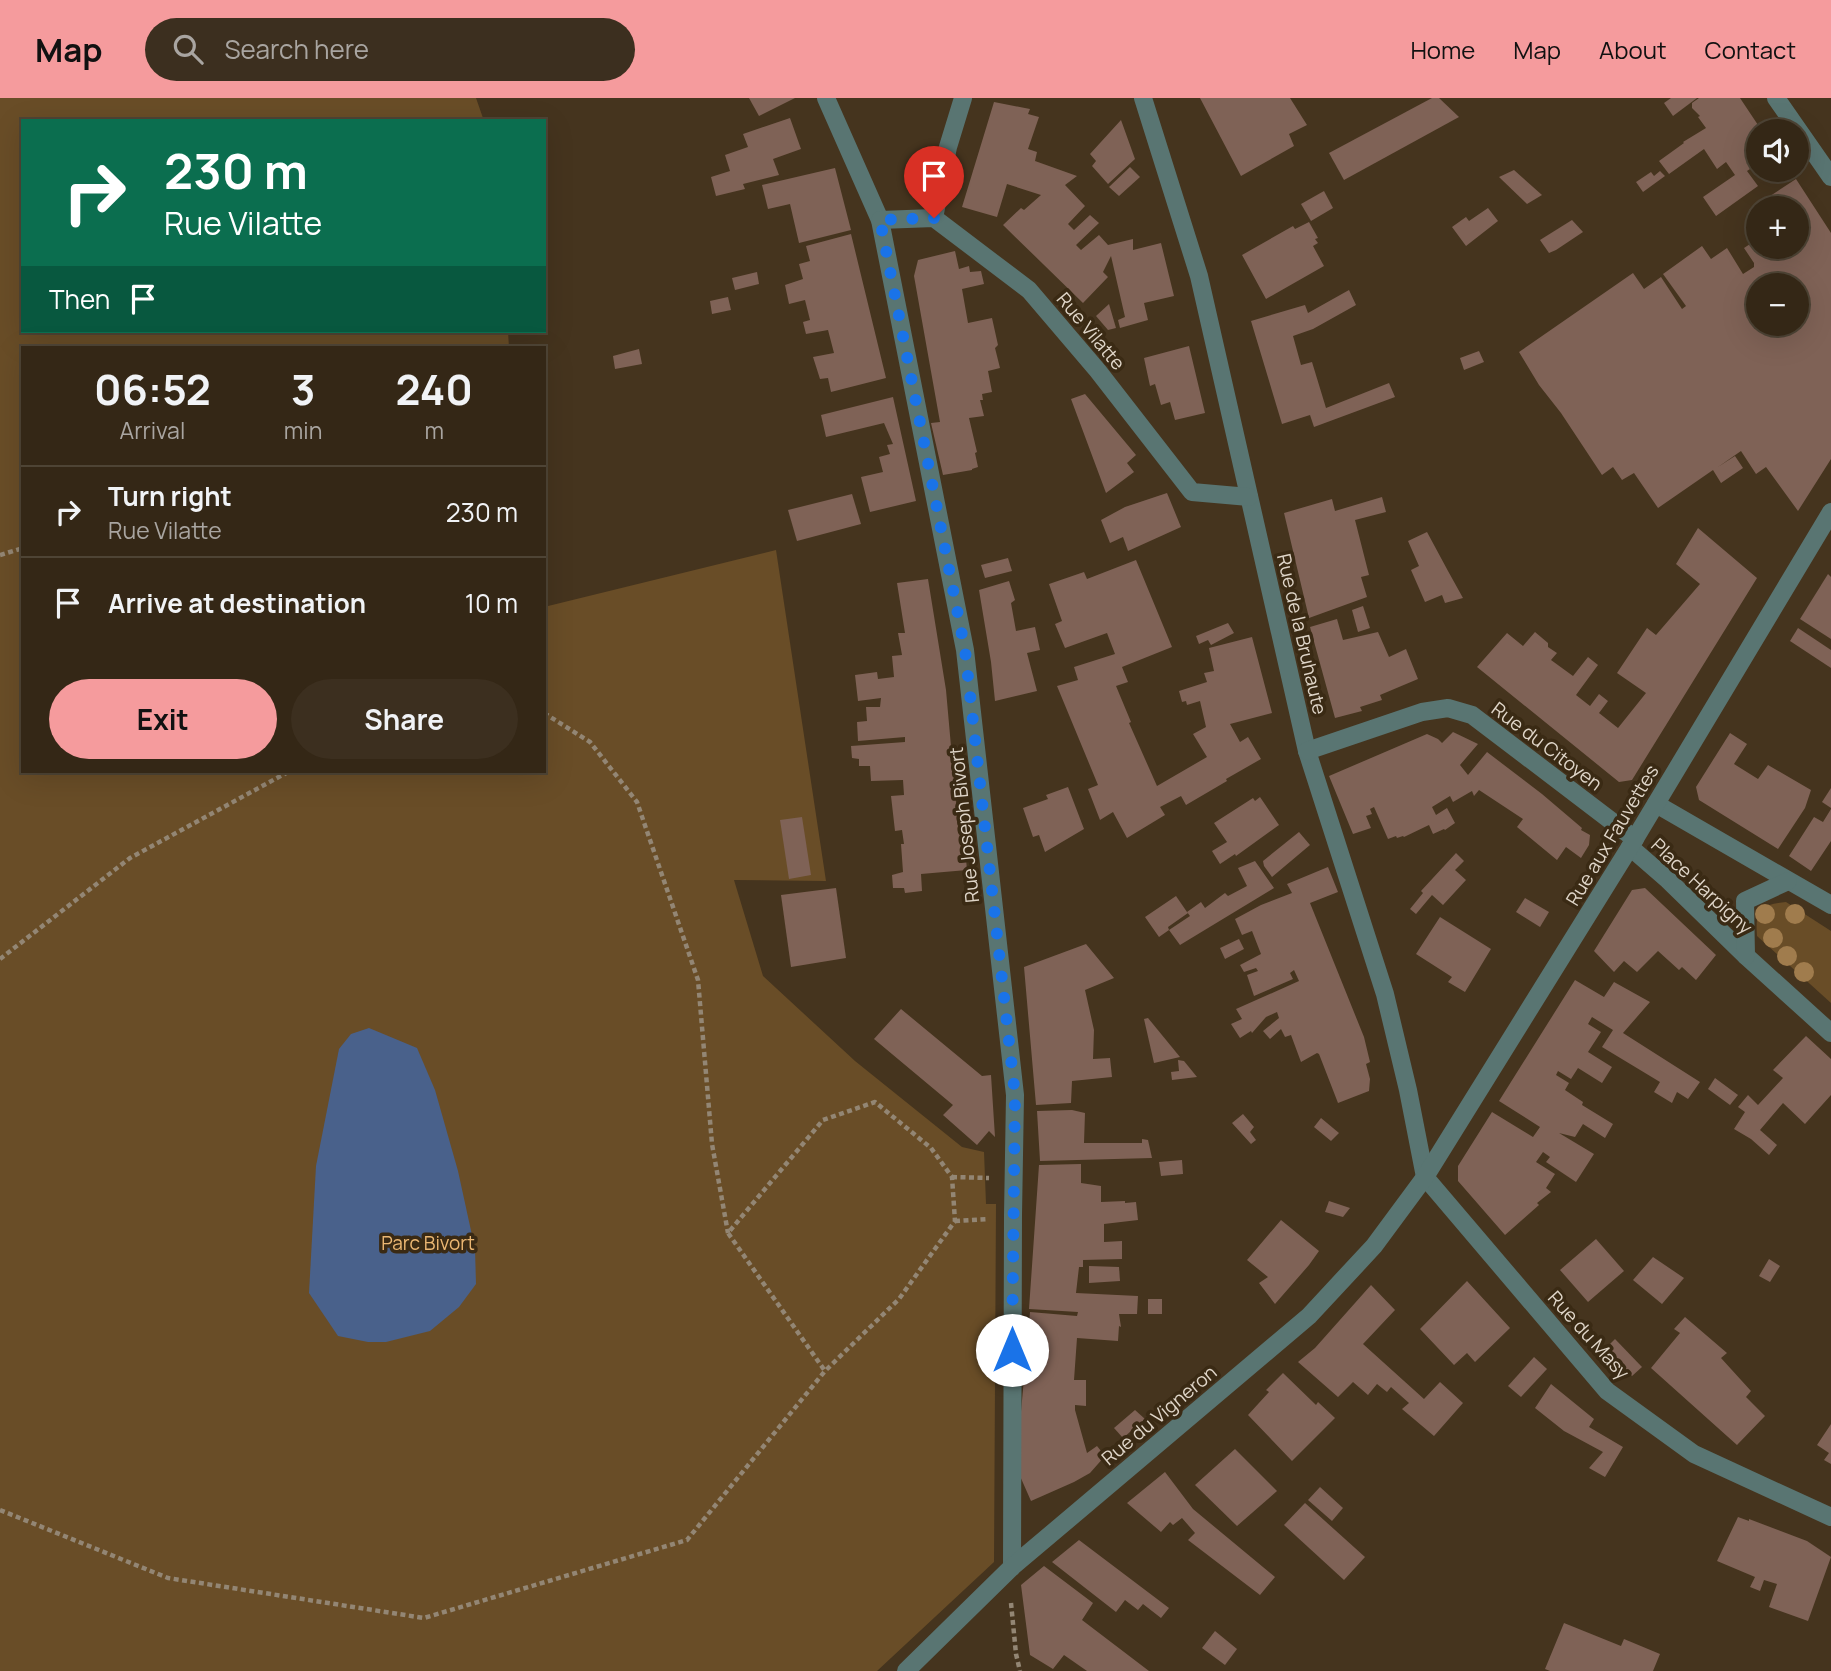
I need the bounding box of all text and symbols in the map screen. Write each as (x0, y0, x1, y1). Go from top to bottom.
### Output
search box (145, 18, 635, 81)
text: Map (35, 27, 103, 72)
icon: search (169, 30, 207, 68)
text: Search here (225, 31, 369, 67)
text: Home (1410, 33, 1475, 66)
text: Map (1513, 33, 1561, 66)
text: About (1599, 33, 1667, 66)
text: Contact (1705, 33, 1796, 66)
map controls (1746, 119, 1809, 336)
button: sound (1746, 119, 1809, 182)
text: 230 m (164, 137, 308, 204)
pin (904, 146, 964, 218)
icon: right (49, 147, 140, 238)
icon: arrive (915, 157, 953, 195)
button: + (1746, 196, 1809, 259)
text: Rue Vilatte (164, 201, 322, 245)
button: − (1746, 273, 1809, 336)
icon: arrive (124, 280, 162, 318)
text: Then (49, 281, 110, 317)
street label: Rue Vilatte (1051, 287, 1131, 375)
text: 06:52 (94, 360, 211, 418)
text: 3 (291, 360, 315, 418)
text: 240 (396, 360, 473, 418)
text: Arrival (120, 414, 185, 446)
text: min (284, 414, 322, 446)
text: m (424, 414, 444, 446)
text: Turn right (108, 478, 232, 514)
icon: right (49, 493, 87, 531)
text: 230 m (446, 494, 518, 530)
text: Rue Vilatte (108, 514, 222, 546)
street label: Rue de la Bruhaute (1271, 551, 1333, 717)
icon: arrive (49, 584, 87, 622)
text: Arrive at destination (108, 585, 366, 621)
text: 10 m (465, 585, 518, 621)
button: Exit (49, 679, 277, 759)
button: Share (291, 679, 518, 759)
street label: Rue du Citoyen (1486, 696, 1608, 796)
street label: Rue Joseph Bivort (943, 746, 985, 904)
street label: Rue aux Fauvettes (1560, 760, 1664, 910)
street label: Place Harpigny (1646, 832, 1758, 940)
park label: Parc Bivort (381, 1230, 475, 1256)
street label: Rue du Masy (1542, 1285, 1636, 1385)
position arrow (975, 1313, 1049, 1387)
street label: Rue du Vigneron (1096, 1359, 1222, 1471)

